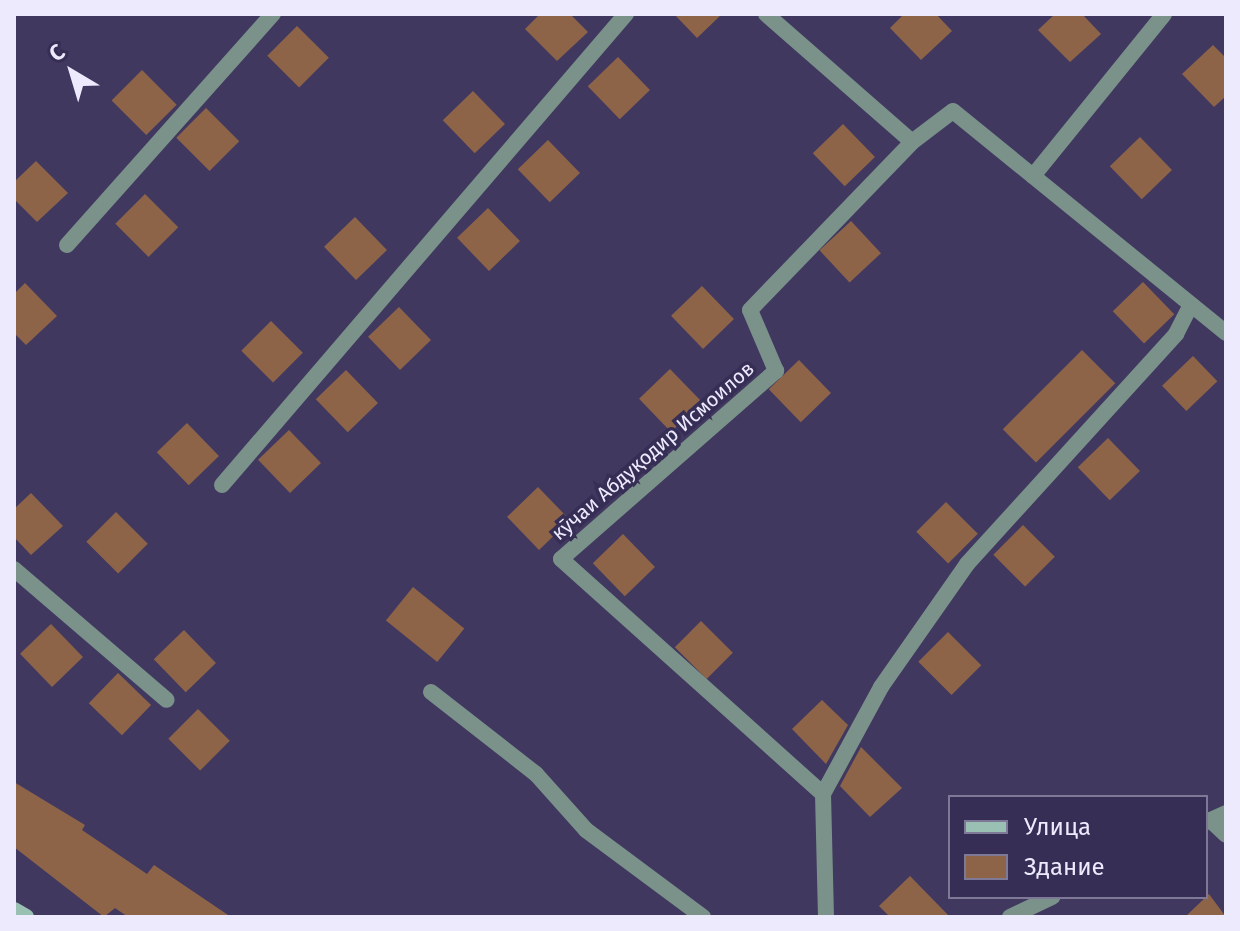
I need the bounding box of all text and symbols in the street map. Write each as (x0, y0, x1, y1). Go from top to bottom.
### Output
north arrow (32, 32, 112, 112)
text: С (44, 38, 70, 67)
street label: кӯчаи Абдуқодир Исмоилов (547, 357, 759, 545)
legend (948, 795, 1208, 899)
text: Улица (1024, 813, 1091, 841)
text: Здание (1024, 853, 1105, 881)

